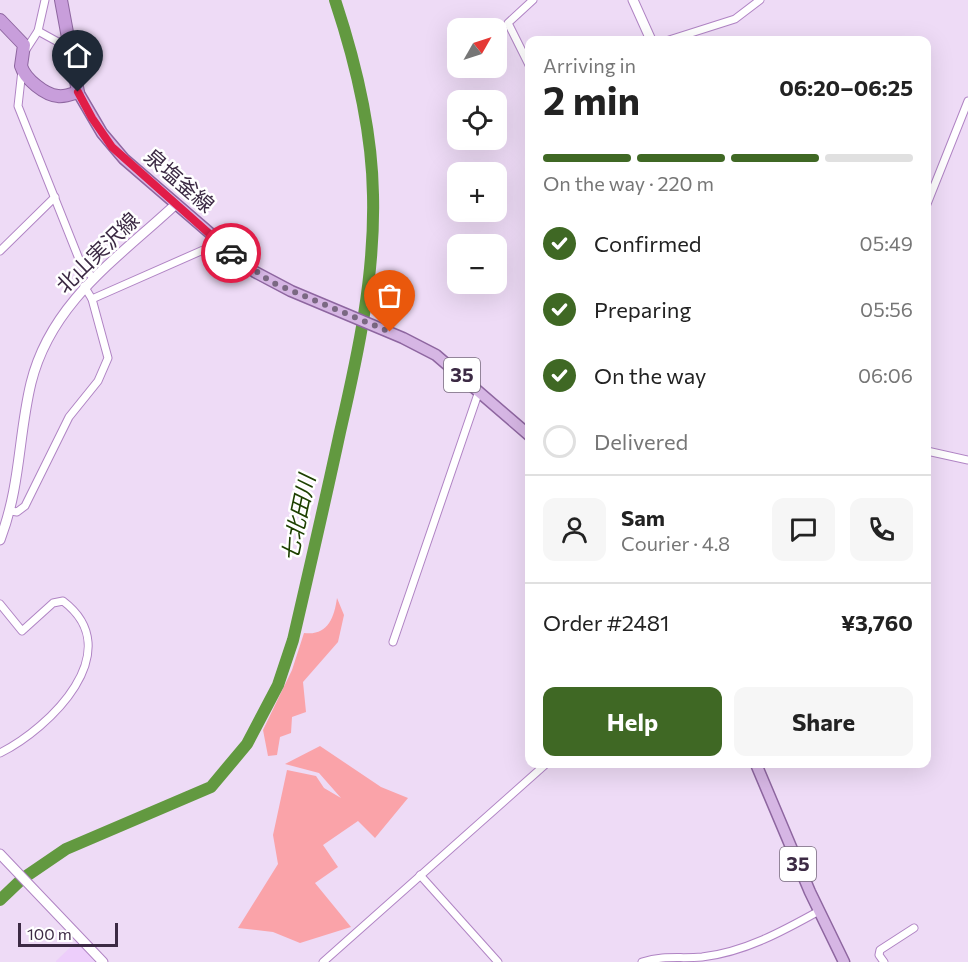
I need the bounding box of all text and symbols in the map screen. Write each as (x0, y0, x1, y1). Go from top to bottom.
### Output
north arrow (447, 18, 507, 78)
map controls (447, 18, 507, 294)
pin (52, 30, 103, 92)
icon: home (61, 39, 94, 72)
text: Arriving in (543, 53, 636, 77)
text: 06:20–06:25 (779, 74, 913, 101)
text: 2 min (543, 75, 640, 123)
button: locate (447, 90, 507, 150)
street label: 泉塩釜線 (140, 143, 220, 217)
button: + (447, 162, 507, 222)
text: On the way · 220 m (543, 171, 714, 195)
street label: 北山実沢線 (51, 206, 143, 297)
courier (201, 223, 261, 283)
icon: check (543, 227, 576, 260)
text: Confirmed (594, 230, 701, 257)
text: 05:49 (860, 231, 913, 255)
button: − (447, 234, 507, 294)
icon: car (215, 237, 248, 270)
pin (364, 270, 415, 332)
icon: bag (373, 279, 406, 312)
icon: check (543, 293, 576, 326)
text: Preparing (594, 296, 691, 323)
text: 05:56 (860, 297, 913, 321)
road number: 35 (444, 358, 480, 392)
icon: check (543, 359, 576, 392)
text: On the way (594, 362, 706, 389)
text: 06:06 (858, 363, 913, 387)
text: Delivered (594, 428, 688, 455)
water label: 七北田川 (275, 470, 320, 564)
button: person (543, 498, 606, 561)
button: chat (772, 498, 835, 561)
button: phone (850, 498, 913, 561)
text: Sam (621, 504, 665, 531)
text: Courier · 4.8 (621, 531, 730, 555)
text: Order #2481 (543, 609, 670, 636)
text: ¥3,760 (841, 609, 913, 636)
button: Help (543, 687, 722, 756)
button: Share (734, 687, 913, 756)
road number: 35 (780, 847, 816, 881)
scale bar (18, 920, 118, 948)
text: 100 m (27, 924, 72, 943)

